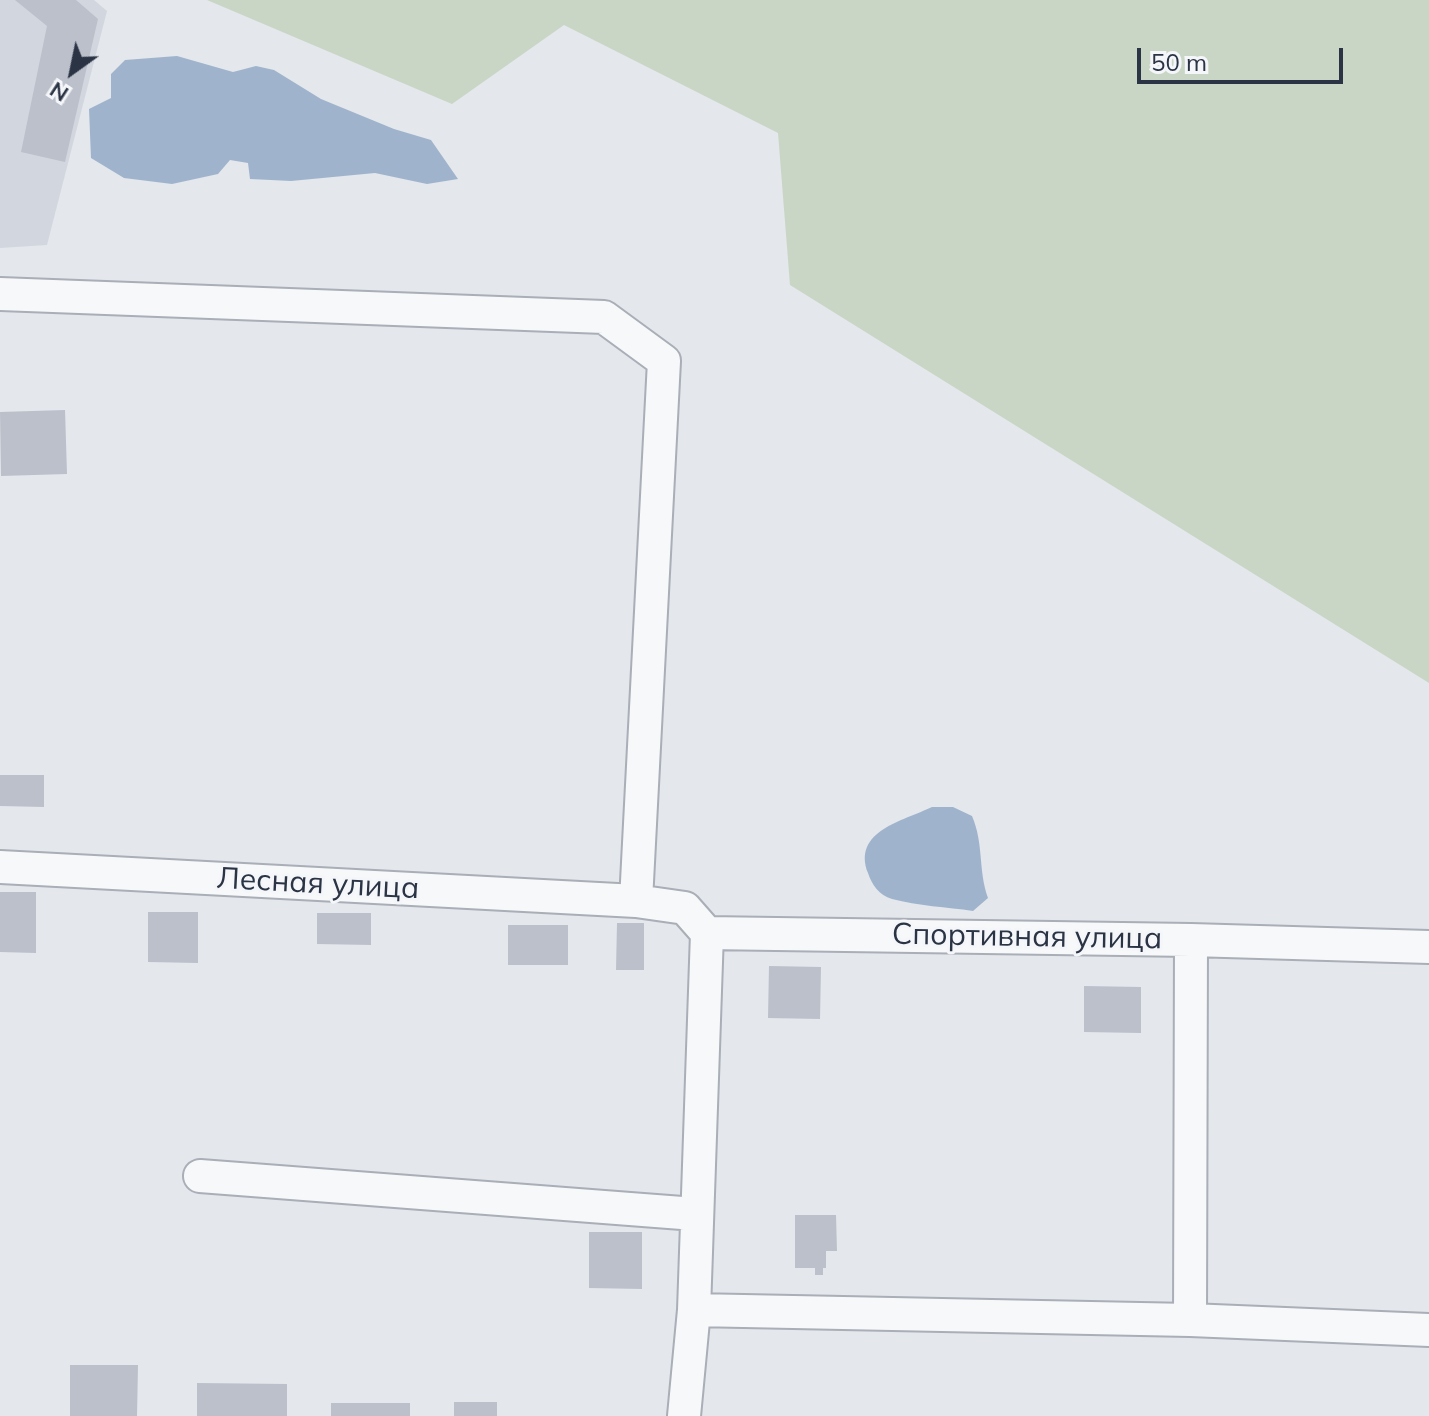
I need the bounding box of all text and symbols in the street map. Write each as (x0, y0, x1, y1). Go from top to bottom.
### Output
north arrow (32, 32, 112, 112)
scale bar (1141, 32, 1347, 82)
text: 50 m (1151, 47, 1207, 77)
text: N (44, 76, 74, 108)
street label: Лесная улица (216, 861, 420, 907)
street label: Спортивная улица (892, 917, 1162, 957)

